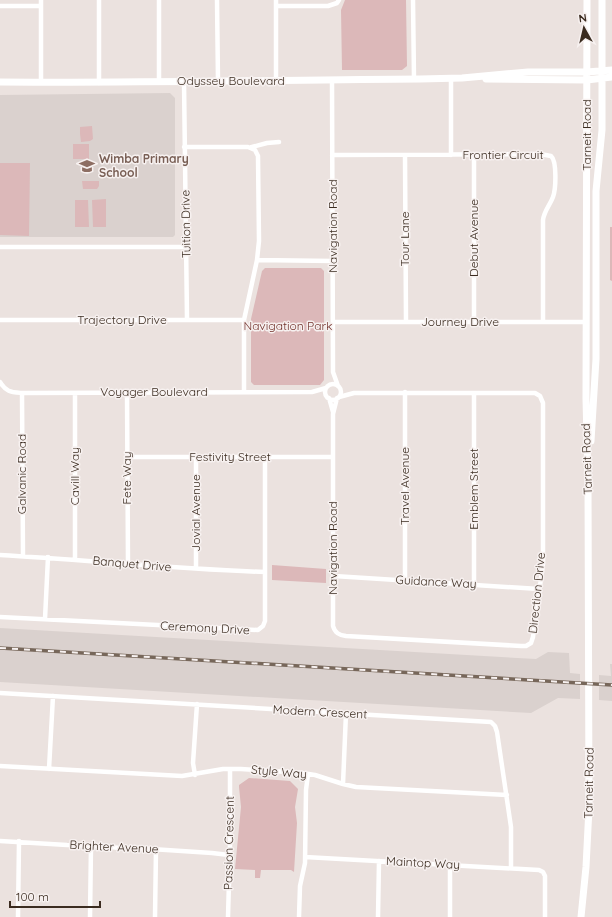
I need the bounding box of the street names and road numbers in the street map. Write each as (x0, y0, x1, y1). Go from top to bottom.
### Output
street label: Odyssey Boulevard (177, 73, 285, 88)
street label: Tarneit Road (579, 99, 594, 171)
street label: Frontier Circuit (463, 147, 543, 162)
street label: Navigation Road (325, 179, 340, 273)
street label: Tuition Drive (177, 190, 194, 258)
street label: Debut Avenue (466, 199, 481, 277)
street label: Tour Lane (397, 211, 412, 267)
street label: Trajectory Drive (77, 312, 167, 327)
street label: Journey Drive (421, 314, 499, 329)
street label: Voyager Boulevard (100, 384, 208, 399)
street label: Tarneit Road (578, 423, 595, 495)
street label: Galvanic Road (14, 434, 29, 514)
street label: Cavill Way (67, 447, 82, 505)
street label: Travel Avenue (397, 447, 412, 525)
street label: Emblem Street (466, 448, 481, 530)
street label: Festivity Street (189, 449, 271, 464)
street label: Fete Way (119, 451, 134, 505)
street label: Jovial Avenue (188, 474, 203, 552)
street label: Navigation Road (325, 501, 340, 595)
street label: Direction Drive (525, 551, 548, 634)
street label: Banquet Drive (92, 553, 172, 574)
street label: Guidance Way (395, 572, 477, 591)
street label: Ceremony Drive (160, 618, 250, 637)
street label: Modern Crescent (272, 702, 368, 721)
street label: Tarneit Road (580, 747, 597, 819)
street label: Style Way (251, 762, 308, 781)
street label: Passion Crescent (220, 796, 237, 890)
street label: Brighter Avenue (69, 837, 159, 856)
street label: Maintop Way (386, 853, 460, 872)

